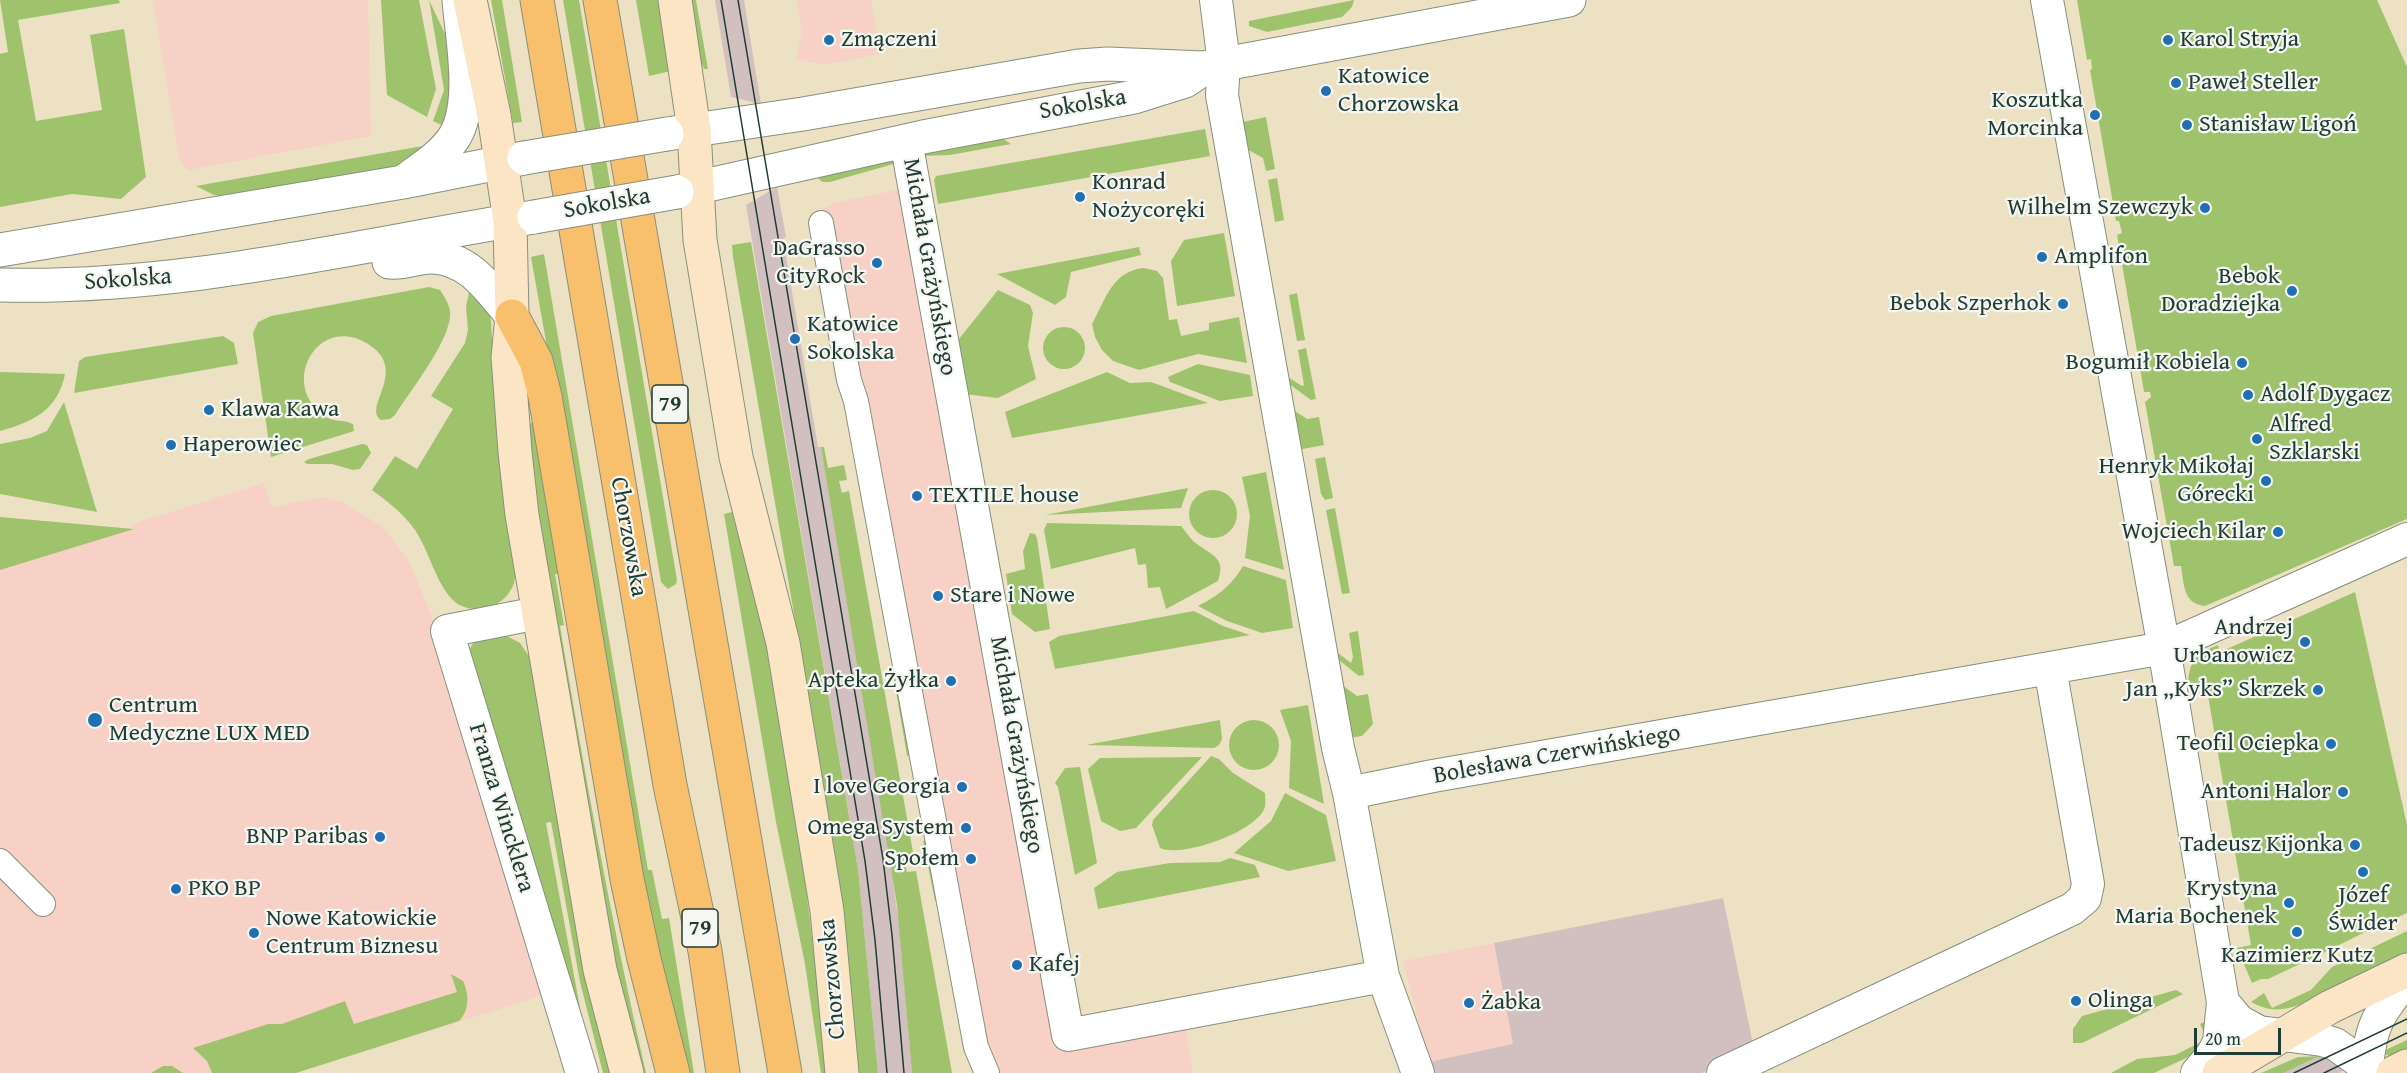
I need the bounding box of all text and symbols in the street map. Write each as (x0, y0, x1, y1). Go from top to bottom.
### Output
place label: Zmączeni (841, 26, 937, 54)
place label: Karol Stryja (2180, 26, 2299, 54)
marker: Zmączeni (822, 33, 836, 47)
marker: Karol Stryja (2161, 33, 2175, 47)
place label: Katowice Chorzowska (1338, 63, 1459, 119)
place label: Paweł Steller (2188, 69, 2318, 97)
marker: Paweł Steller (2169, 76, 2183, 90)
street label: Sokolska (1037, 83, 1129, 127)
marker: Katowice Chorzowska (1319, 84, 1333, 98)
place label: Koszutka Morcinka (1987, 87, 2083, 143)
marker: Koszutka Morcinka (2088, 108, 2102, 122)
place label: Stanisław Ligoń (2199, 111, 2357, 139)
marker: Stanisław Ligoń (2180, 118, 2194, 132)
street label: Michała Grażyńskiego (896, 156, 962, 378)
place label: Konrad Nożycoręki (1092, 169, 1205, 225)
street label: Sokolska (561, 182, 653, 226)
marker: Konrad Nożycoręki (1073, 190, 1087, 204)
place label: Wilhelm Szewczyk (2007, 194, 2193, 222)
marker: Wilhelm Szewczyk (2198, 201, 2212, 215)
place label: DaGrasso CityRock (773, 235, 865, 291)
place label: Amplifon (2054, 243, 2148, 271)
marker: Amplifon (2035, 250, 2049, 264)
marker: DaGrasso CityRock (870, 256, 884, 270)
street label: Sokolska (83, 263, 173, 297)
place label: Bebok Doradziejka (2161, 263, 2280, 319)
marker: Bebok Doradziejka (2285, 284, 2299, 298)
place label: Bebok Szperhok (1890, 290, 2051, 318)
marker: Bebok Szperhok (2056, 297, 2070, 311)
place label: Katowice Sokolska (807, 311, 899, 367)
marker: Katowice Sokolska (788, 332, 802, 346)
place label: Bogumił Kobiela (2066, 349, 2230, 377)
marker: Bogumił Kobiela (2235, 356, 2249, 370)
place label: Adolf Dygacz (2260, 381, 2390, 409)
road number: 79 (652, 385, 688, 423)
marker: Adolf Dygacz (2241, 388, 2255, 402)
place label: Klawa Kawa (221, 396, 339, 424)
marker: Klawa Kawa (202, 403, 216, 417)
place label: Alfred Szklarski (2269, 411, 2360, 467)
place label: Haperowiec (183, 431, 302, 459)
marker: Alfred Szklarski (2250, 432, 2264, 446)
marker: Haperowiec (164, 438, 178, 452)
place label: Henryk Mikołaj Górecki (2099, 453, 2254, 509)
marker: Henryk Mikołaj Górecki (2259, 474, 2273, 488)
street label: Chorzowska (603, 475, 653, 599)
place label: TEXTILE house (929, 482, 1079, 510)
marker: TEXTILE house (910, 489, 924, 503)
place label: Wojciech Kilar (2121, 518, 2266, 546)
marker: Wojciech Kilar (2271, 525, 2285, 539)
place label: Stare i Nowe (950, 582, 1075, 610)
marker: Stare i Nowe (931, 589, 945, 603)
place label: Andrzej Urbanowicz (2173, 614, 2293, 670)
street label: Michała Grażyńskiego (983, 634, 1049, 856)
marker: Andrzej Urbanowicz (2298, 635, 2312, 649)
place label: Apteka Żyłka (808, 667, 939, 695)
marker: Apteka Żyłka (944, 674, 958, 688)
place label: Jan „Kyks” Skrzek (2125, 676, 2306, 704)
marker: Jan „Kyks” Skrzek (2311, 683, 2325, 697)
place label: Centrum Medyczne LUX MED (109, 692, 310, 748)
marker: Centrum Medyczne LUX MED (86, 711, 104, 729)
street label: Bolesława Czerwińskiego (1431, 719, 1683, 791)
street label: Franza Wincklera (462, 720, 540, 896)
place label: Teofil Ociepka (2177, 730, 2319, 758)
marker: Teofil Ociepka (2324, 737, 2338, 751)
place label: I love Georgia (813, 773, 950, 801)
place label: Antoni Halor (2201, 778, 2331, 806)
marker: I love Georgia (955, 780, 969, 794)
marker: Antoni Halor (2336, 785, 2350, 799)
place label: Omega System (807, 814, 954, 842)
marker: Omega System (959, 821, 973, 835)
place label: BNP Paribas (246, 823, 368, 851)
marker: BNP Paribas (373, 830, 387, 844)
place label: Tadeusz Kijonka (2180, 831, 2343, 859)
marker: Tadeusz Kijonka (2348, 838, 2362, 852)
place label: Społem (884, 845, 959, 873)
marker: Społem (964, 852, 978, 866)
marker: Józef Świder (2356, 865, 2370, 879)
place label: PKO BP (188, 875, 261, 903)
place label: Krystyna Maria Bochenek (2115, 875, 2277, 931)
marker: PKO BP (169, 882, 183, 896)
place label: Józef Świder (2328, 882, 2398, 938)
marker: Krystyna Maria Bochenek (2282, 896, 2296, 910)
place label: Nowe Katowickie Centrum Biznesu (266, 905, 438, 961)
road number: 79 (682, 909, 718, 947)
street label: Chorzowska (813, 917, 853, 1041)
marker: Kazimierz Kutz (2290, 925, 2304, 939)
marker: Nowe Katowickie Centrum Biznesu (247, 926, 261, 940)
place label: Kazimierz Kutz (2221, 942, 2373, 970)
place label: Kafej (1029, 951, 1080, 979)
marker: Kafej (1010, 958, 1024, 972)
place label: Olinga (2088, 987, 2153, 1015)
place label: Żabka (1481, 989, 1541, 1017)
marker: Olinga (2069, 994, 2083, 1008)
marker: Żabka (1462, 996, 1476, 1010)
scale bar (2197, 1016, 2284, 1054)
text: 20 m (2205, 1025, 2241, 1052)

